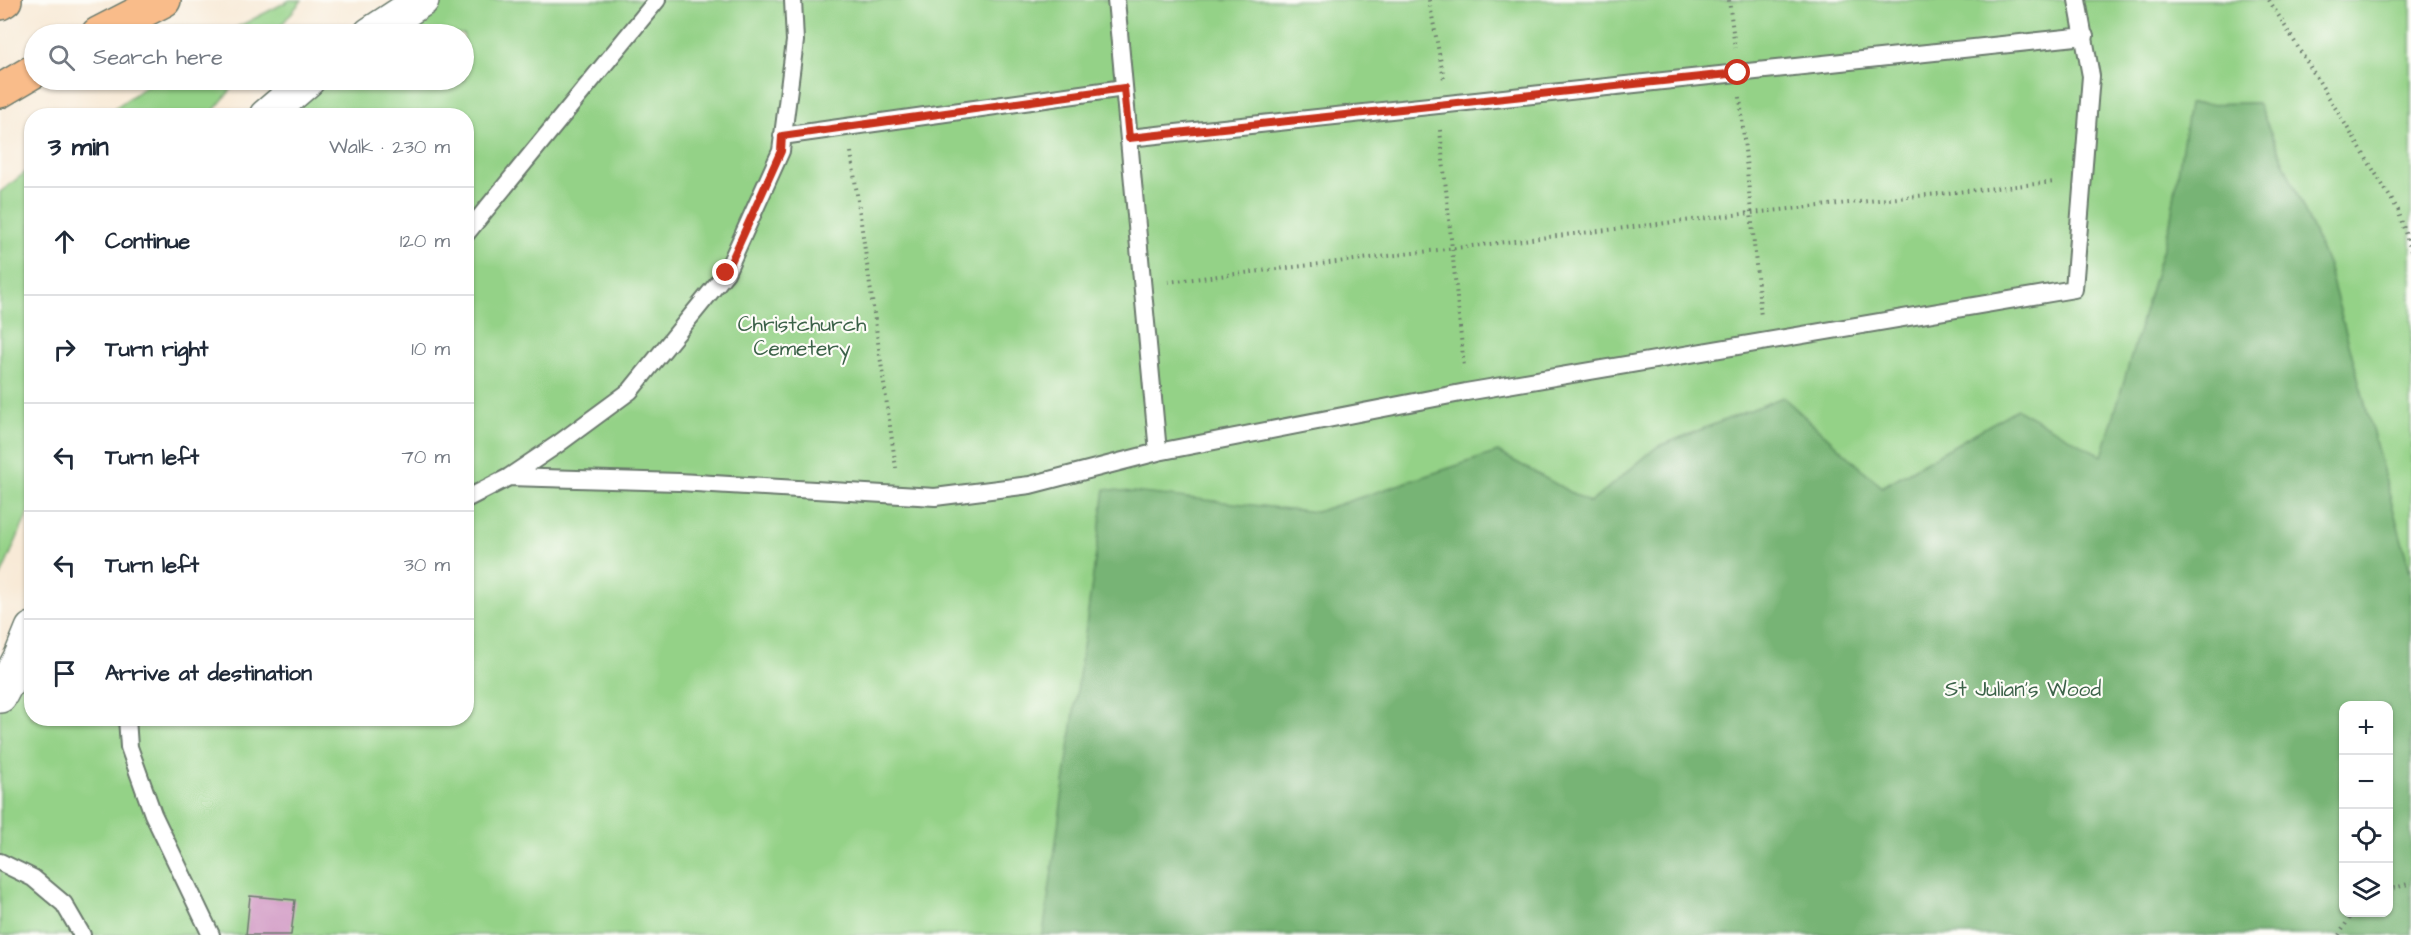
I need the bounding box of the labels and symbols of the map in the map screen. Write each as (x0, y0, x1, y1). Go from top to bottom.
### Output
route start (1724, 59, 1750, 85)
route end (712, 259, 738, 285)
park label: Christchurch Cemetery (738, 310, 867, 365)
park label: St Julian's Wood (1945, 675, 2101, 704)

